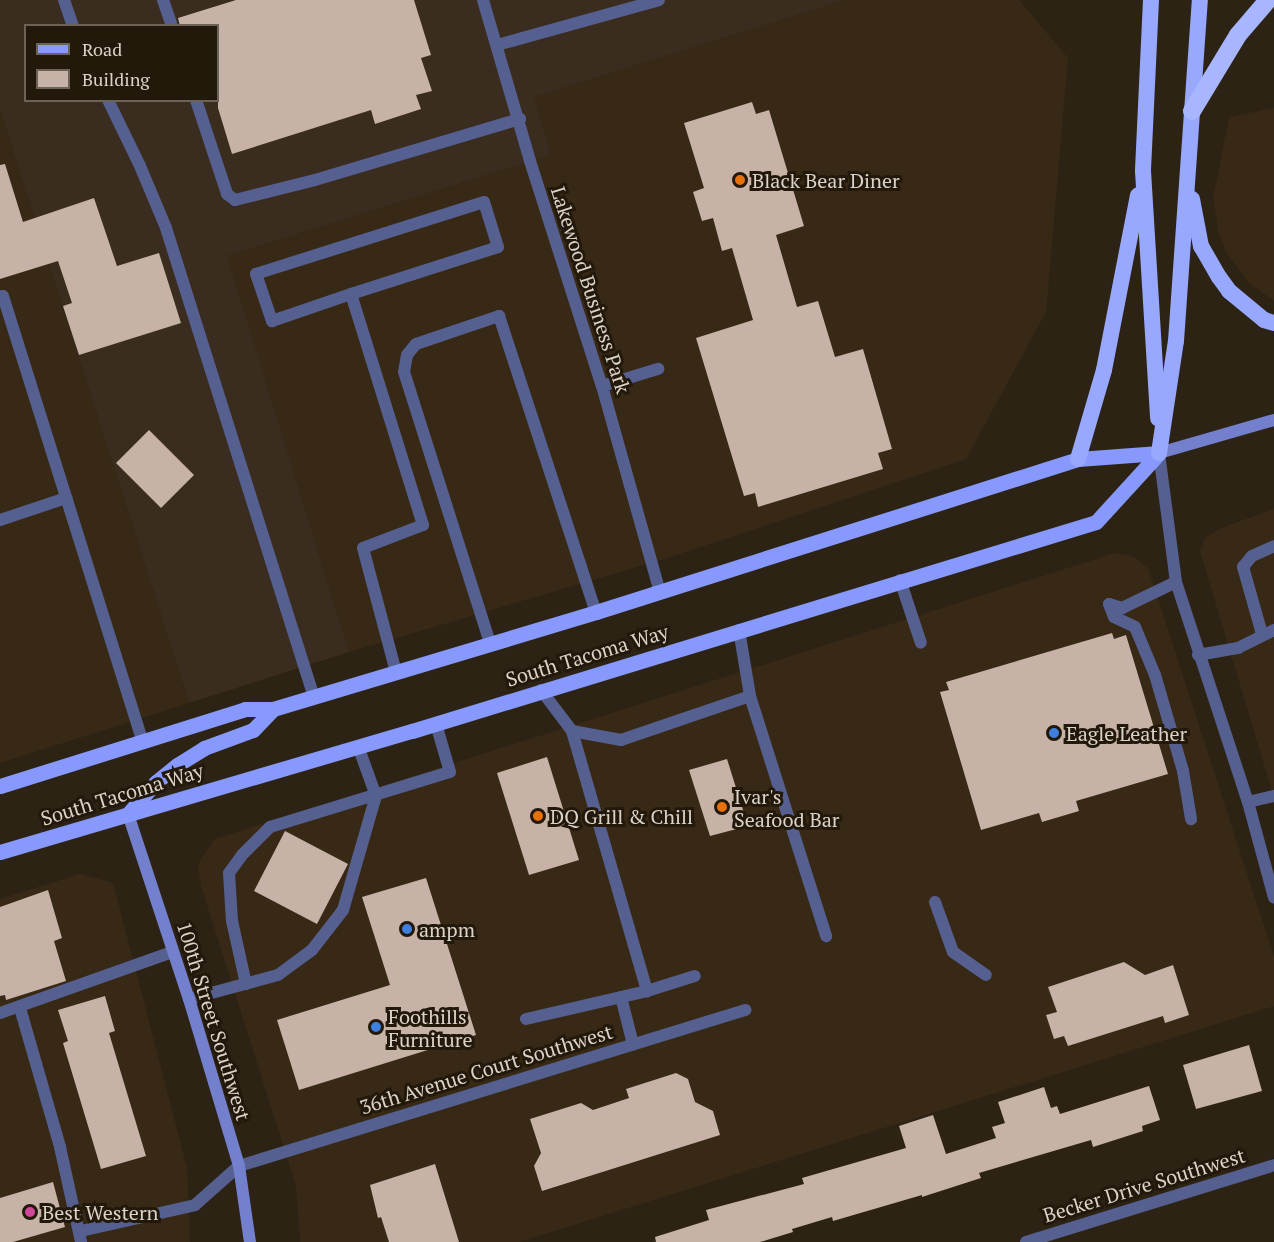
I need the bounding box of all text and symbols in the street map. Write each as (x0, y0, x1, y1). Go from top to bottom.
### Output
legend (24, 24, 219, 102)
text: Road (82, 37, 122, 61)
text: Building (82, 67, 150, 91)
place label: Black Bear Diner (752, 168, 900, 192)
marker: Black Bear Diner (733, 173, 747, 187)
street label: Lakewood Business Park (546, 183, 636, 397)
street label: South Tacoma Way (503, 619, 671, 691)
place label: Eagle Leather (1066, 721, 1187, 745)
marker: Eagle Leather (1047, 726, 1061, 740)
street label: South Tacoma Way (38, 758, 206, 830)
place label: Ivar's Seafood Bar (734, 784, 840, 831)
marker: Ivar's Seafood Bar (715, 800, 729, 814)
place label: DQ Grill & Chill (550, 804, 693, 828)
marker: DQ Grill & Chill (531, 809, 545, 823)
place label: ampm (419, 917, 475, 941)
street label: 100th Street Southwest (172, 918, 256, 1124)
marker: ampm (400, 922, 414, 936)
place label: Foothills Furniture (388, 1004, 473, 1051)
street label: 36th Avenue Court Southwest (357, 1019, 615, 1119)
marker: Foothills Furniture (369, 1020, 383, 1034)
street label: Becker Drive Southwest (1040, 1143, 1248, 1227)
place label: Best Western (42, 1200, 158, 1224)
marker: Best Western (23, 1205, 37, 1219)

